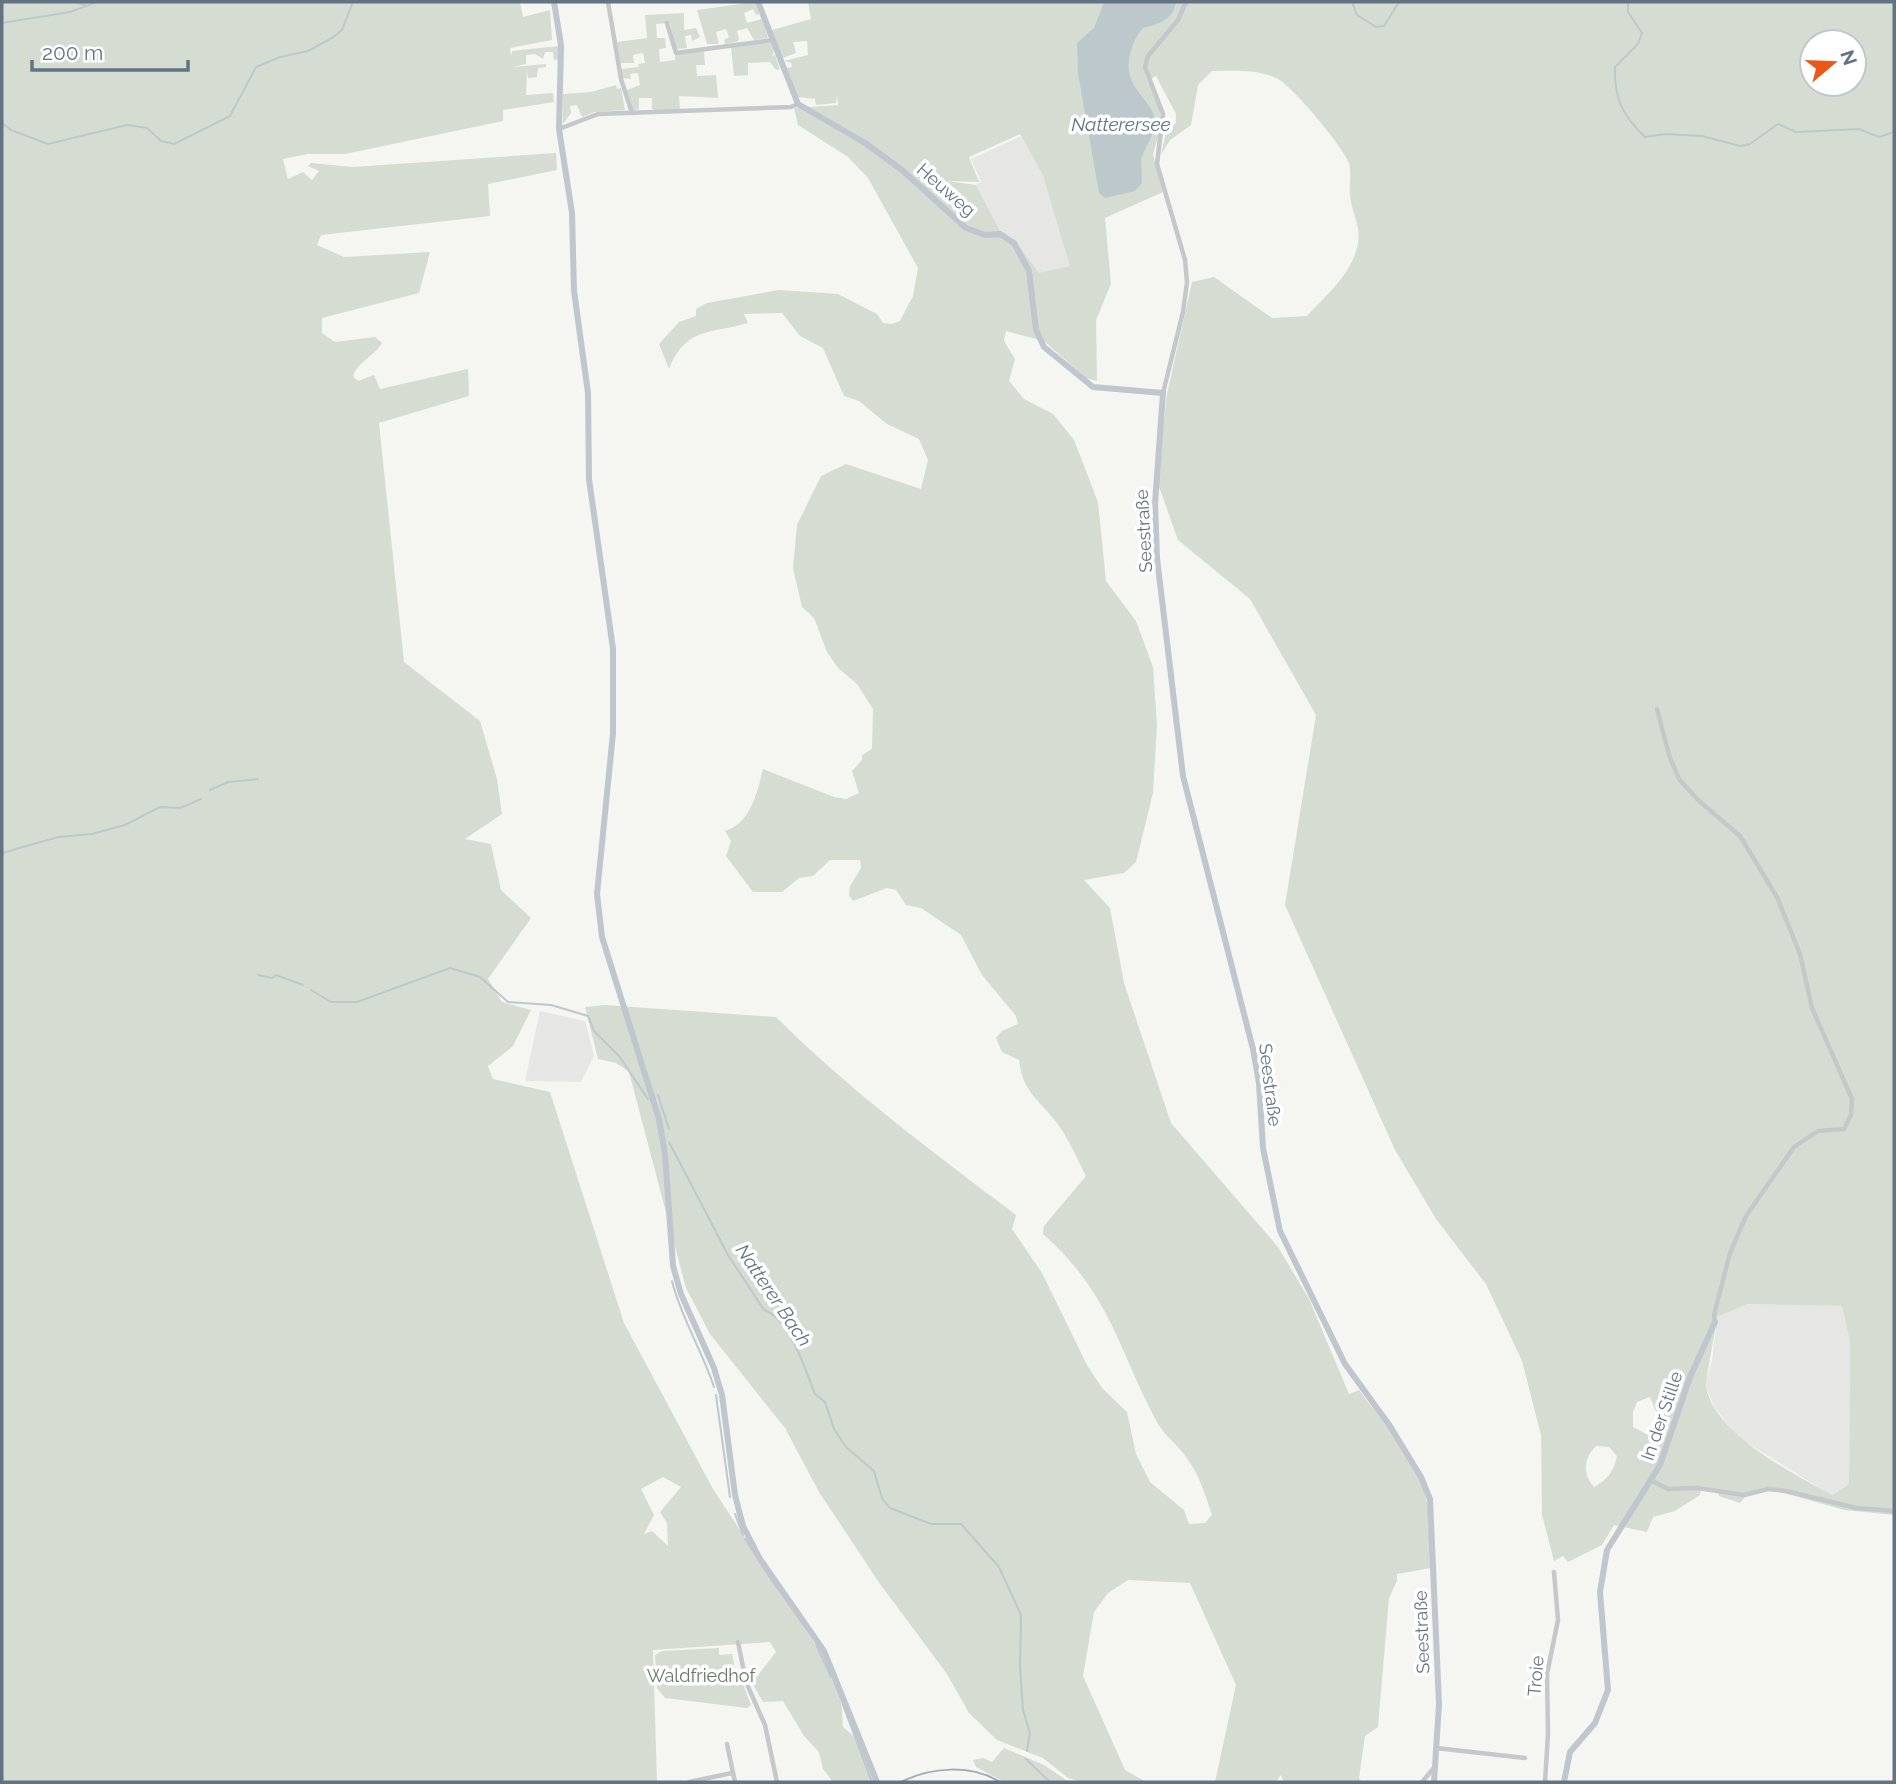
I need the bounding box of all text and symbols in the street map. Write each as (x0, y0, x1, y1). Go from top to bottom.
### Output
scale bar (32, 28, 187, 72)
north arrow (1798, 28, 1868, 98)
text: 200 m (42, 40, 103, 65)
text: N (1836, 47, 1862, 68)
water label: Natterersee (1071, 113, 1171, 135)
street label: Heuweg (913, 159, 980, 221)
street label: Seestraße (1131, 488, 1156, 573)
street label: Seestraße (1255, 1042, 1286, 1128)
water label: Natterer Bach (732, 1240, 816, 1350)
street label: In der Stille (1636, 1368, 1687, 1463)
street label: Seestraße (1410, 1590, 1433, 1674)
street label: Troie (1523, 1654, 1548, 1697)
park label: Waldfriedhof (647, 1665, 756, 1686)

